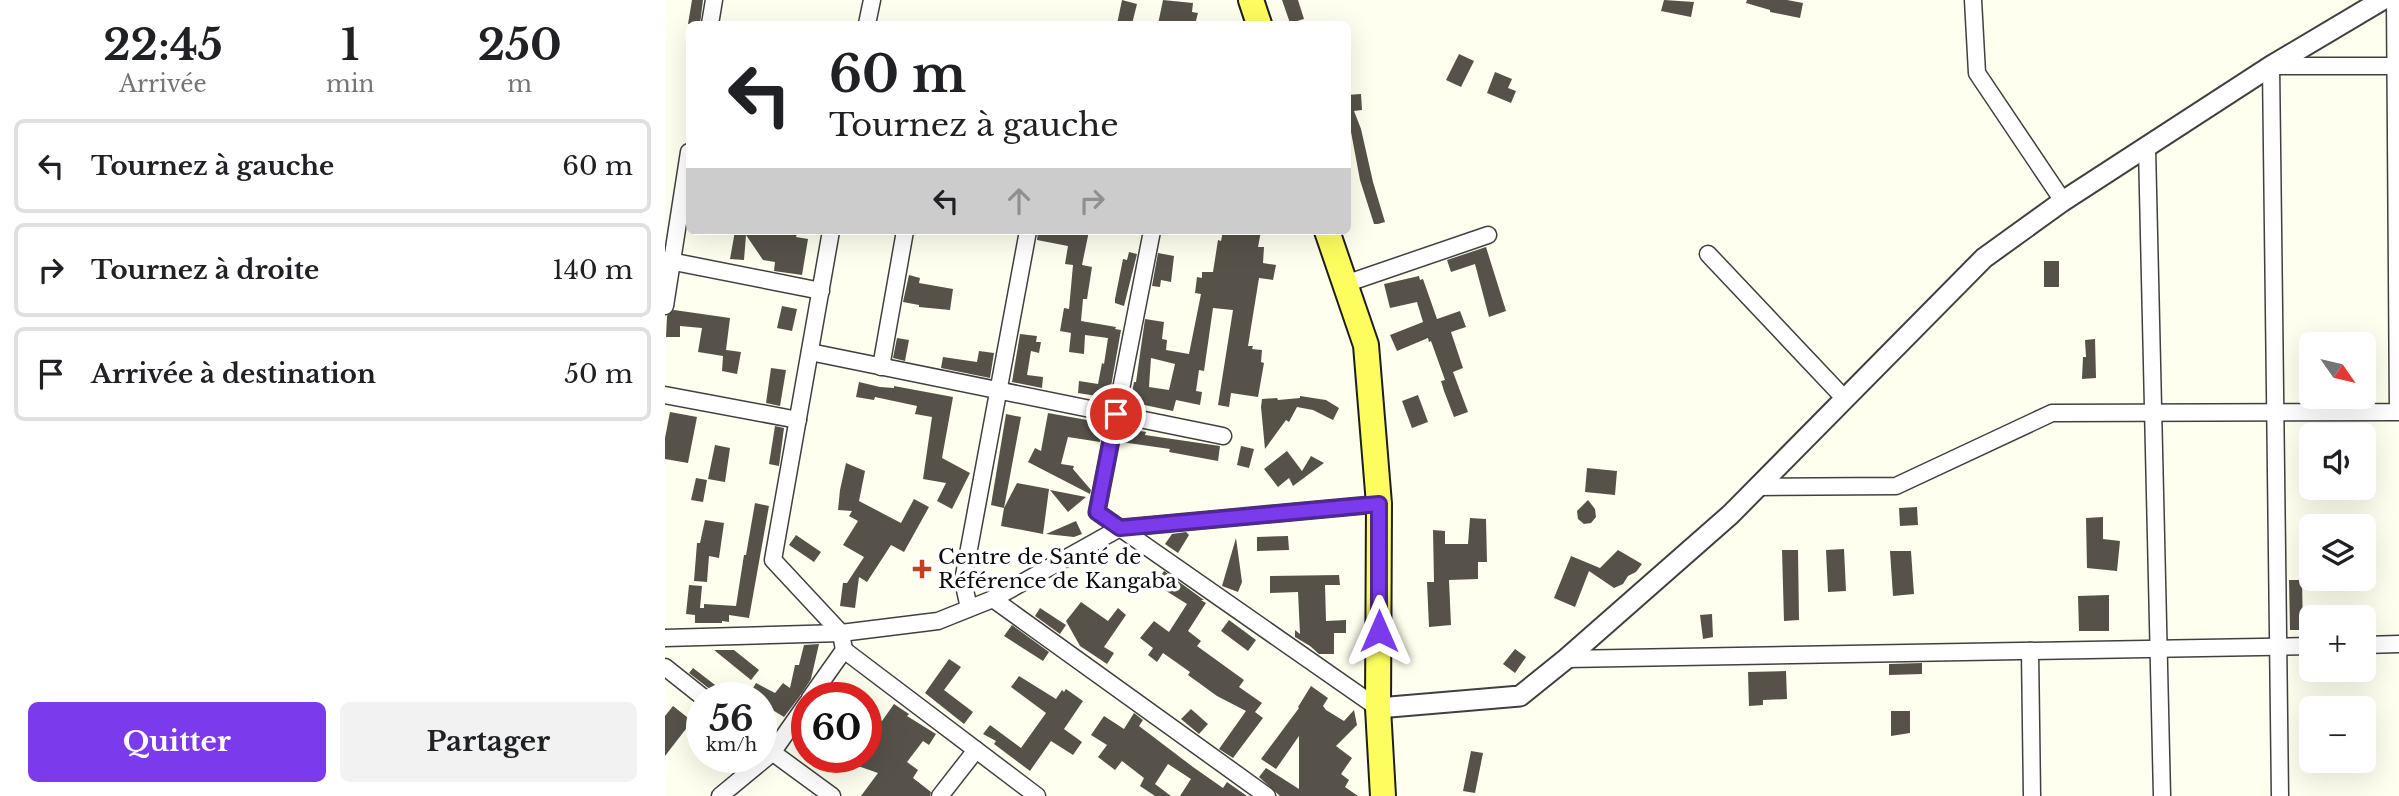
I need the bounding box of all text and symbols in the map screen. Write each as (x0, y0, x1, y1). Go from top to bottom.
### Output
text: 22:45 (103, 19, 223, 71)
text: 1 (341, 19, 359, 71)
text: 250 (478, 19, 562, 71)
text: 60 m (829, 44, 966, 105)
icon: left (714, 49, 805, 140)
text: Arrivée (119, 70, 207, 98)
text: min (326, 70, 374, 98)
text: m (507, 70, 532, 98)
text: Tournez à gauche (829, 105, 1119, 145)
icon: left (32, 147, 70, 185)
text: Tournez à gauche (91, 150, 334, 182)
text: 60 m (562, 150, 633, 182)
icon: left (927, 182, 965, 220)
icon: ahead (1000, 182, 1038, 220)
icon: right (1073, 182, 1111, 220)
icon: right (32, 251, 70, 289)
text: Tournez à droite (91, 254, 319, 286)
text: 140 m (552, 254, 633, 286)
north arrow (2299, 332, 2377, 410)
map controls (2299, 332, 2376, 773)
icon: arrive (32, 355, 70, 393)
text: Arrivée à destination (91, 358, 376, 390)
text: 50 m (564, 358, 633, 390)
pin (1086, 384, 1146, 444)
icon: arrive (1097, 395, 1135, 433)
button: sound (2299, 423, 2376, 500)
button: layers (2299, 514, 2376, 591)
place label: Centre de Santé de Référence de Kangaba (938, 544, 1177, 594)
marker: Centre de Santé de Référence de Kangaba (912, 559, 932, 579)
position arrow (1342, 594, 1416, 668)
button: + (2299, 605, 2376, 682)
speed limit sign: 60 (791, 682, 882, 773)
button: − (2299, 696, 2376, 773)
text: 56 (709, 697, 754, 740)
button: Quitter (28, 702, 326, 782)
button: Partager (340, 702, 637, 782)
text: km/h (706, 734, 757, 756)

